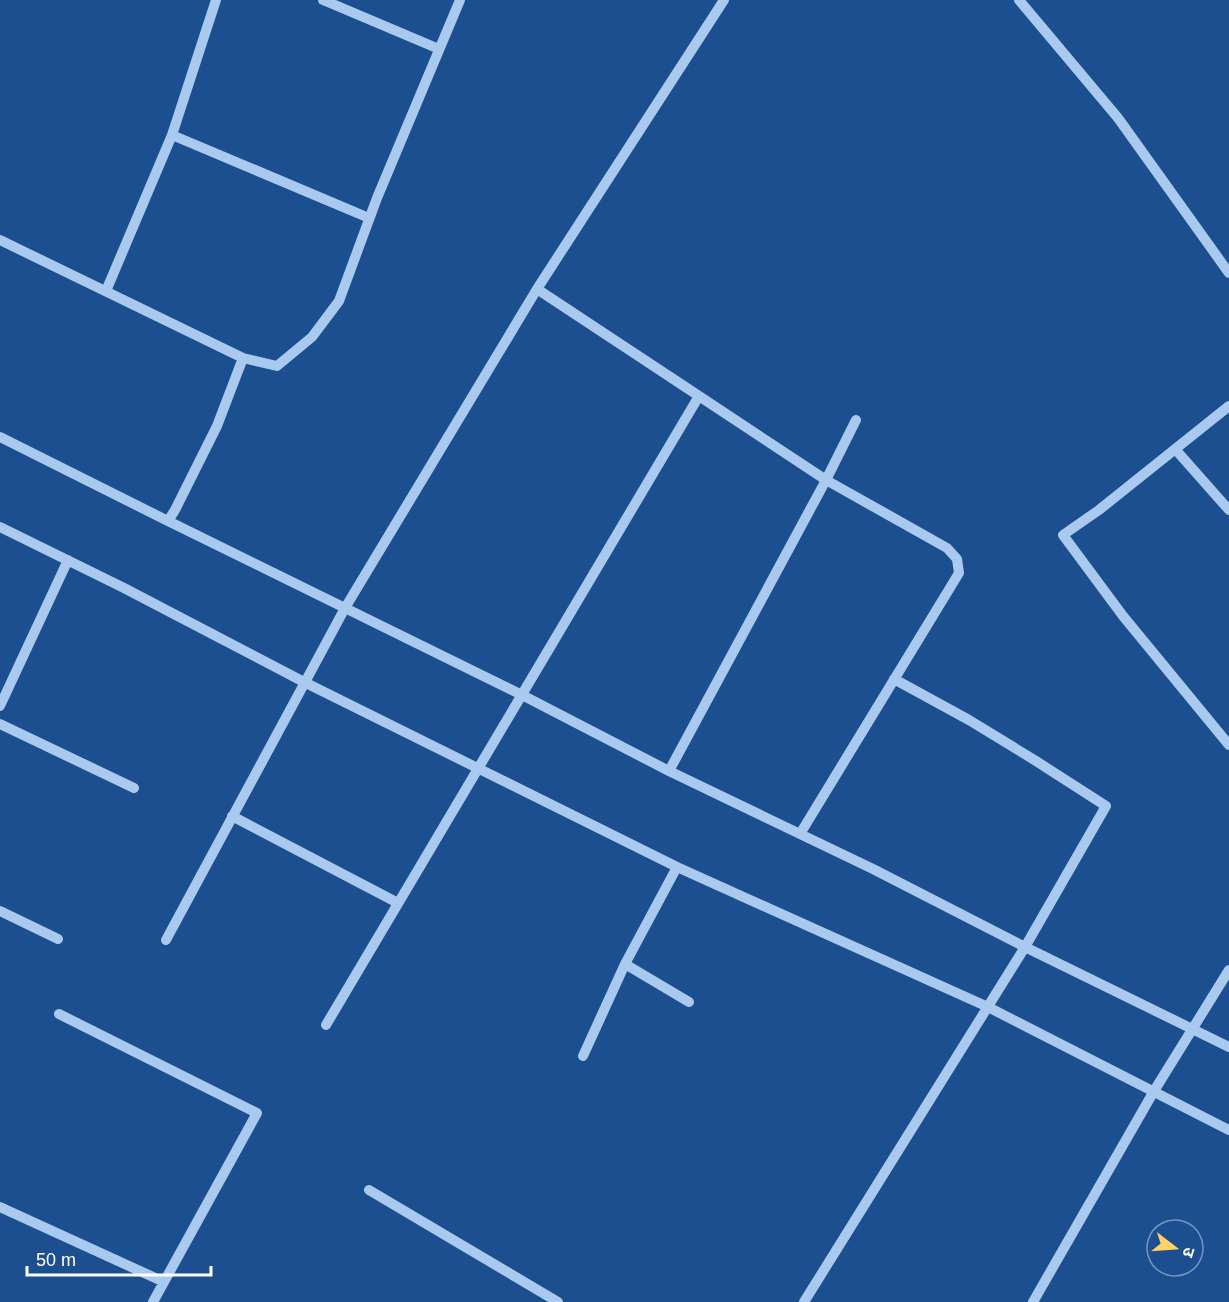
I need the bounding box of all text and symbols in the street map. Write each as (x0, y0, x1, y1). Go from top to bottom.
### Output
north arrow (1145, 1218, 1205, 1278)
scale bar (27, 1239, 212, 1277)
text: उ (1179, 1245, 1198, 1260)
text: 50 m (36, 1250, 76, 1270)

